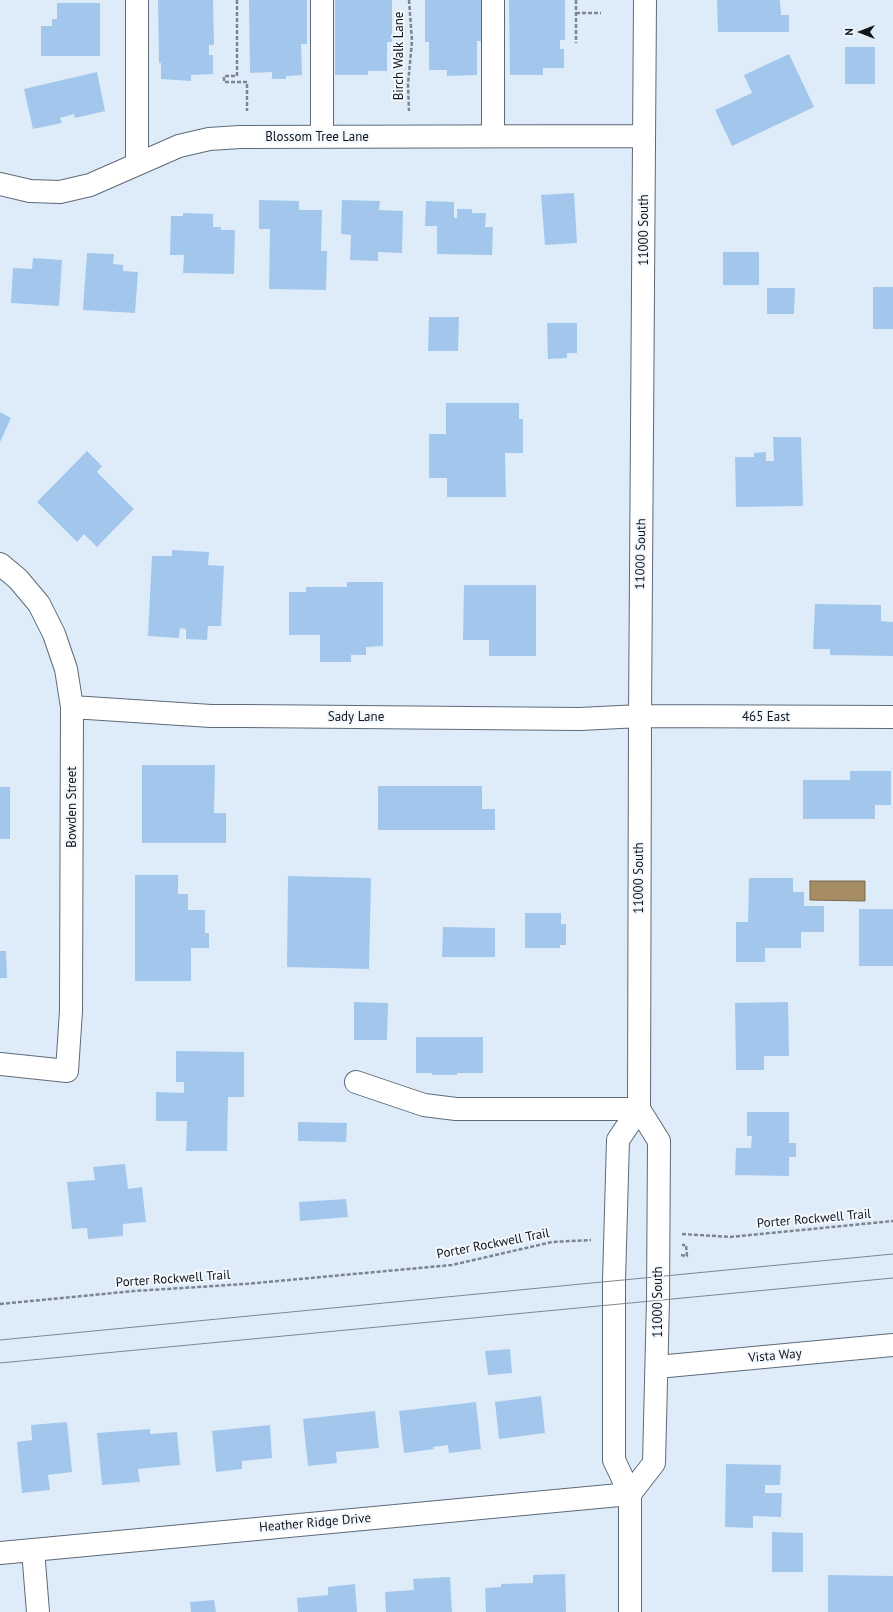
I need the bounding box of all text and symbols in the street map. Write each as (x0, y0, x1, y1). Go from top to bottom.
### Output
street label: Birch Walk Lane (391, 12, 407, 100)
north arrow (841, 12, 881, 52)
text: N (842, 28, 856, 36)
street label: Blossom Tree Lane (265, 129, 369, 145)
street label: 11000 South (636, 194, 652, 266)
street label: 11000 South (633, 518, 649, 590)
street label: Sady Lane (328, 709, 384, 725)
street label: 465 East (742, 709, 790, 725)
street label: Bowden Street (64, 766, 80, 848)
street label: 11000 South (631, 842, 647, 914)
street label: Porter Rockwell Trail (756, 1206, 872, 1232)
street label: Porter Rockwell Trail (435, 1225, 551, 1263)
street label: 11000 South (650, 1266, 666, 1338)
street label: Porter Rockwell Trail (115, 1267, 231, 1291)
street label: Vista Way (748, 1346, 802, 1366)
street label: Heather Ridge Drive (258, 1510, 372, 1536)

